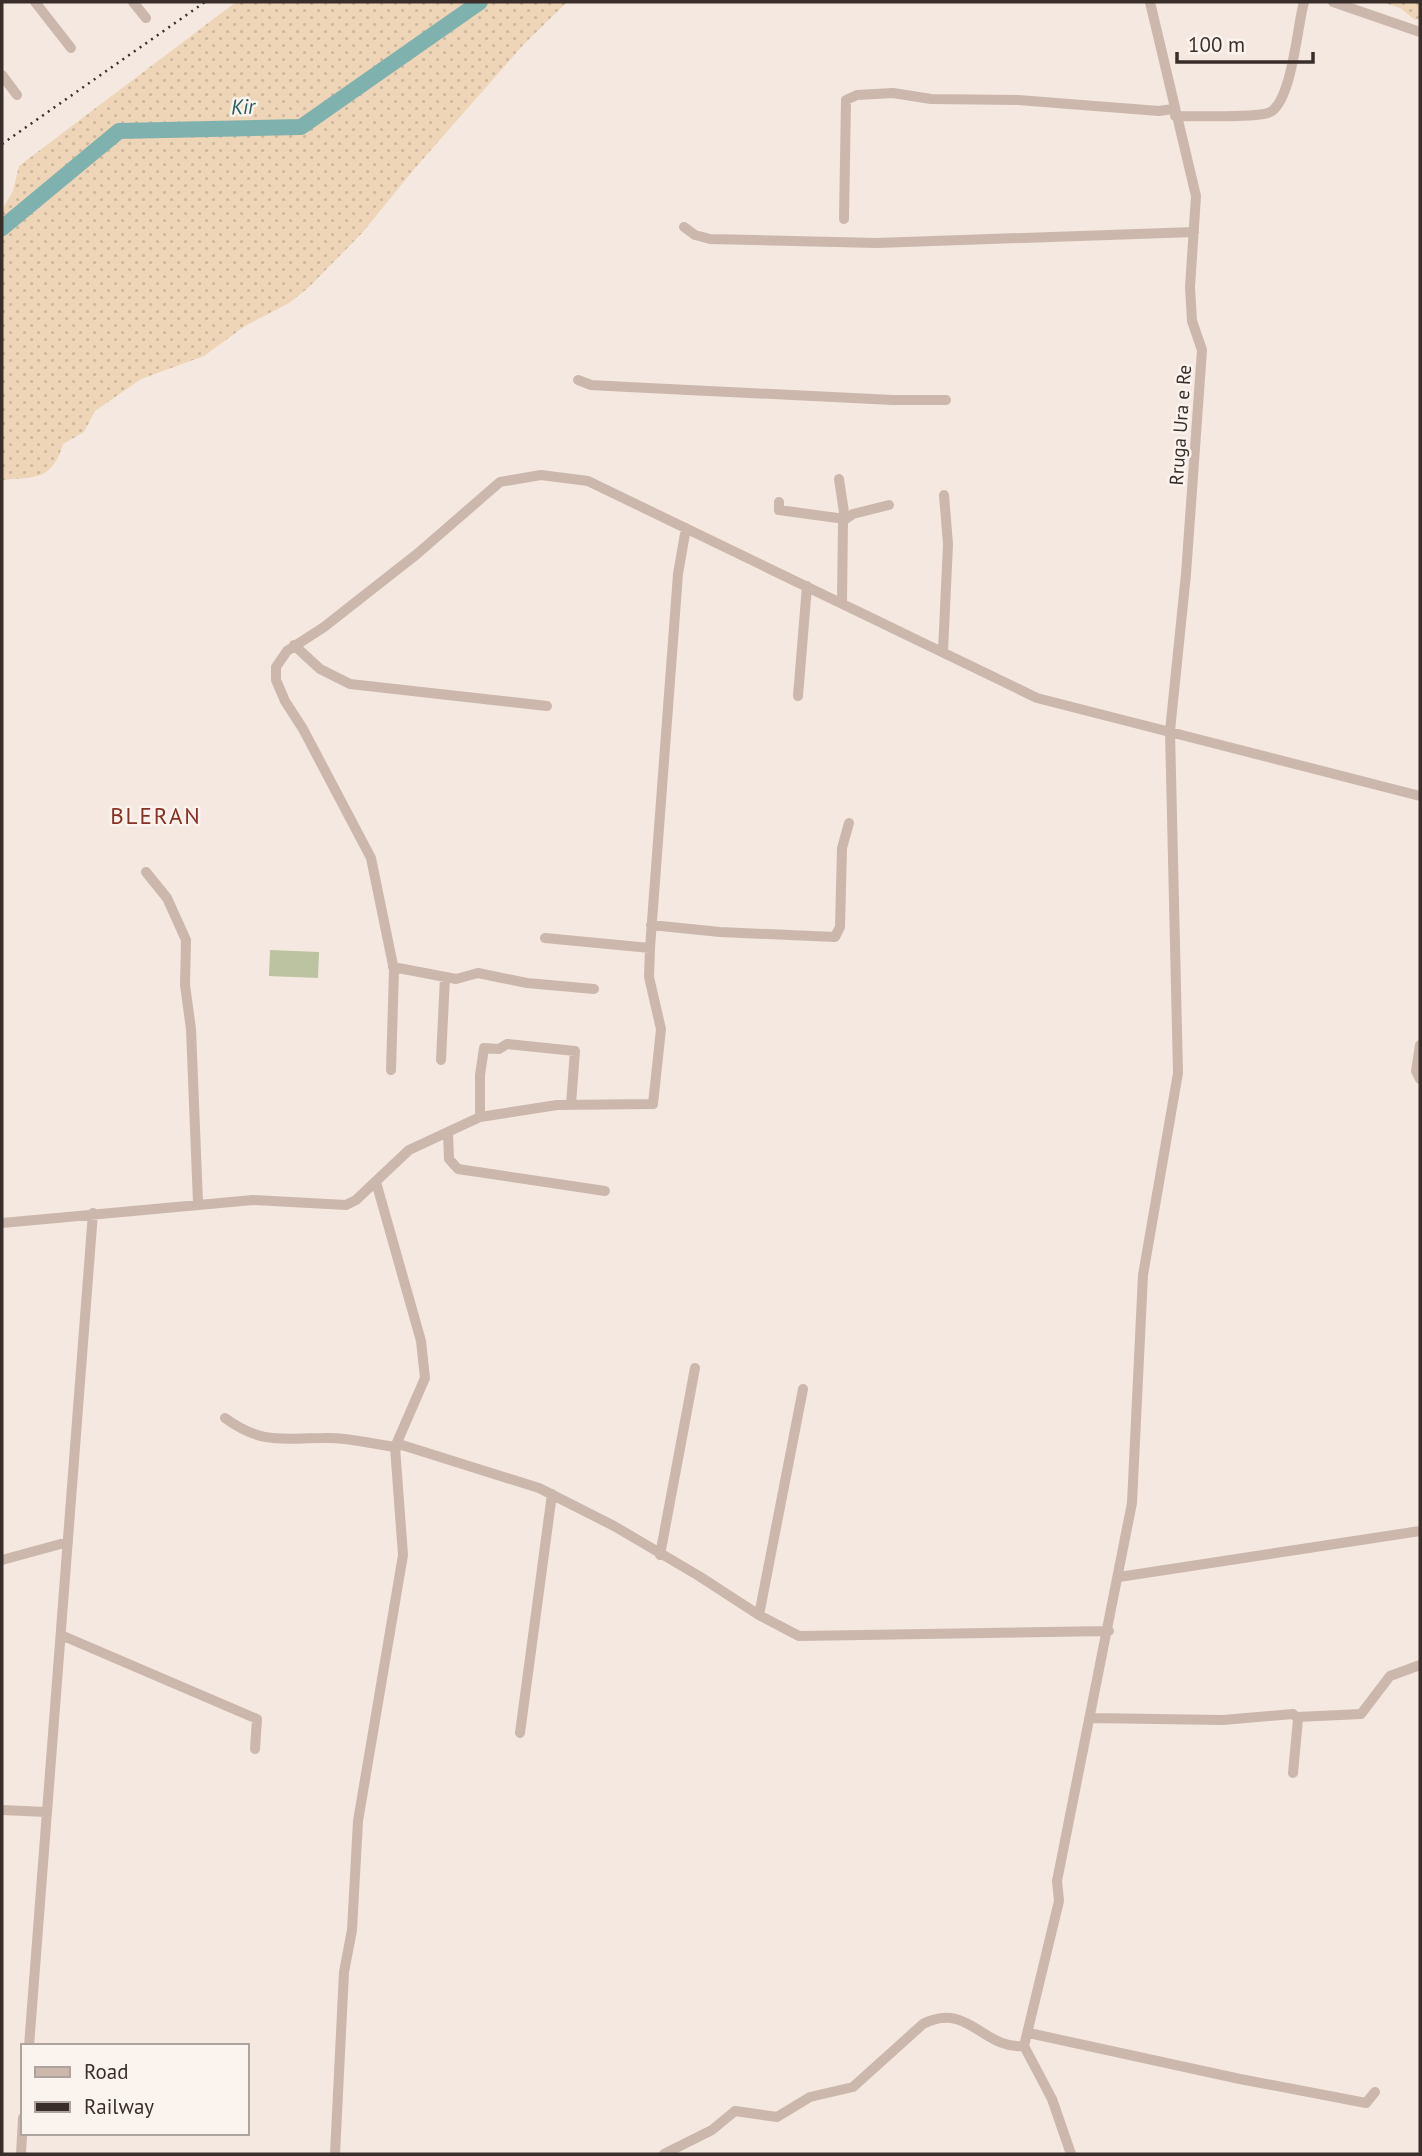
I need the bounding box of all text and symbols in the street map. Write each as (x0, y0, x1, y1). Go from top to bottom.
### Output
scale bar (1177, 21, 1314, 65)
text: 100 m (1188, 31, 1245, 58)
water label: Kir (231, 93, 258, 120)
street label: Rruga Ura e Re (1164, 364, 1196, 486)
district label: BLERAN (110, 801, 202, 830)
legend (21, 2044, 248, 2135)
text: Road (84, 2058, 128, 2085)
text: Railway (84, 2093, 154, 2120)

